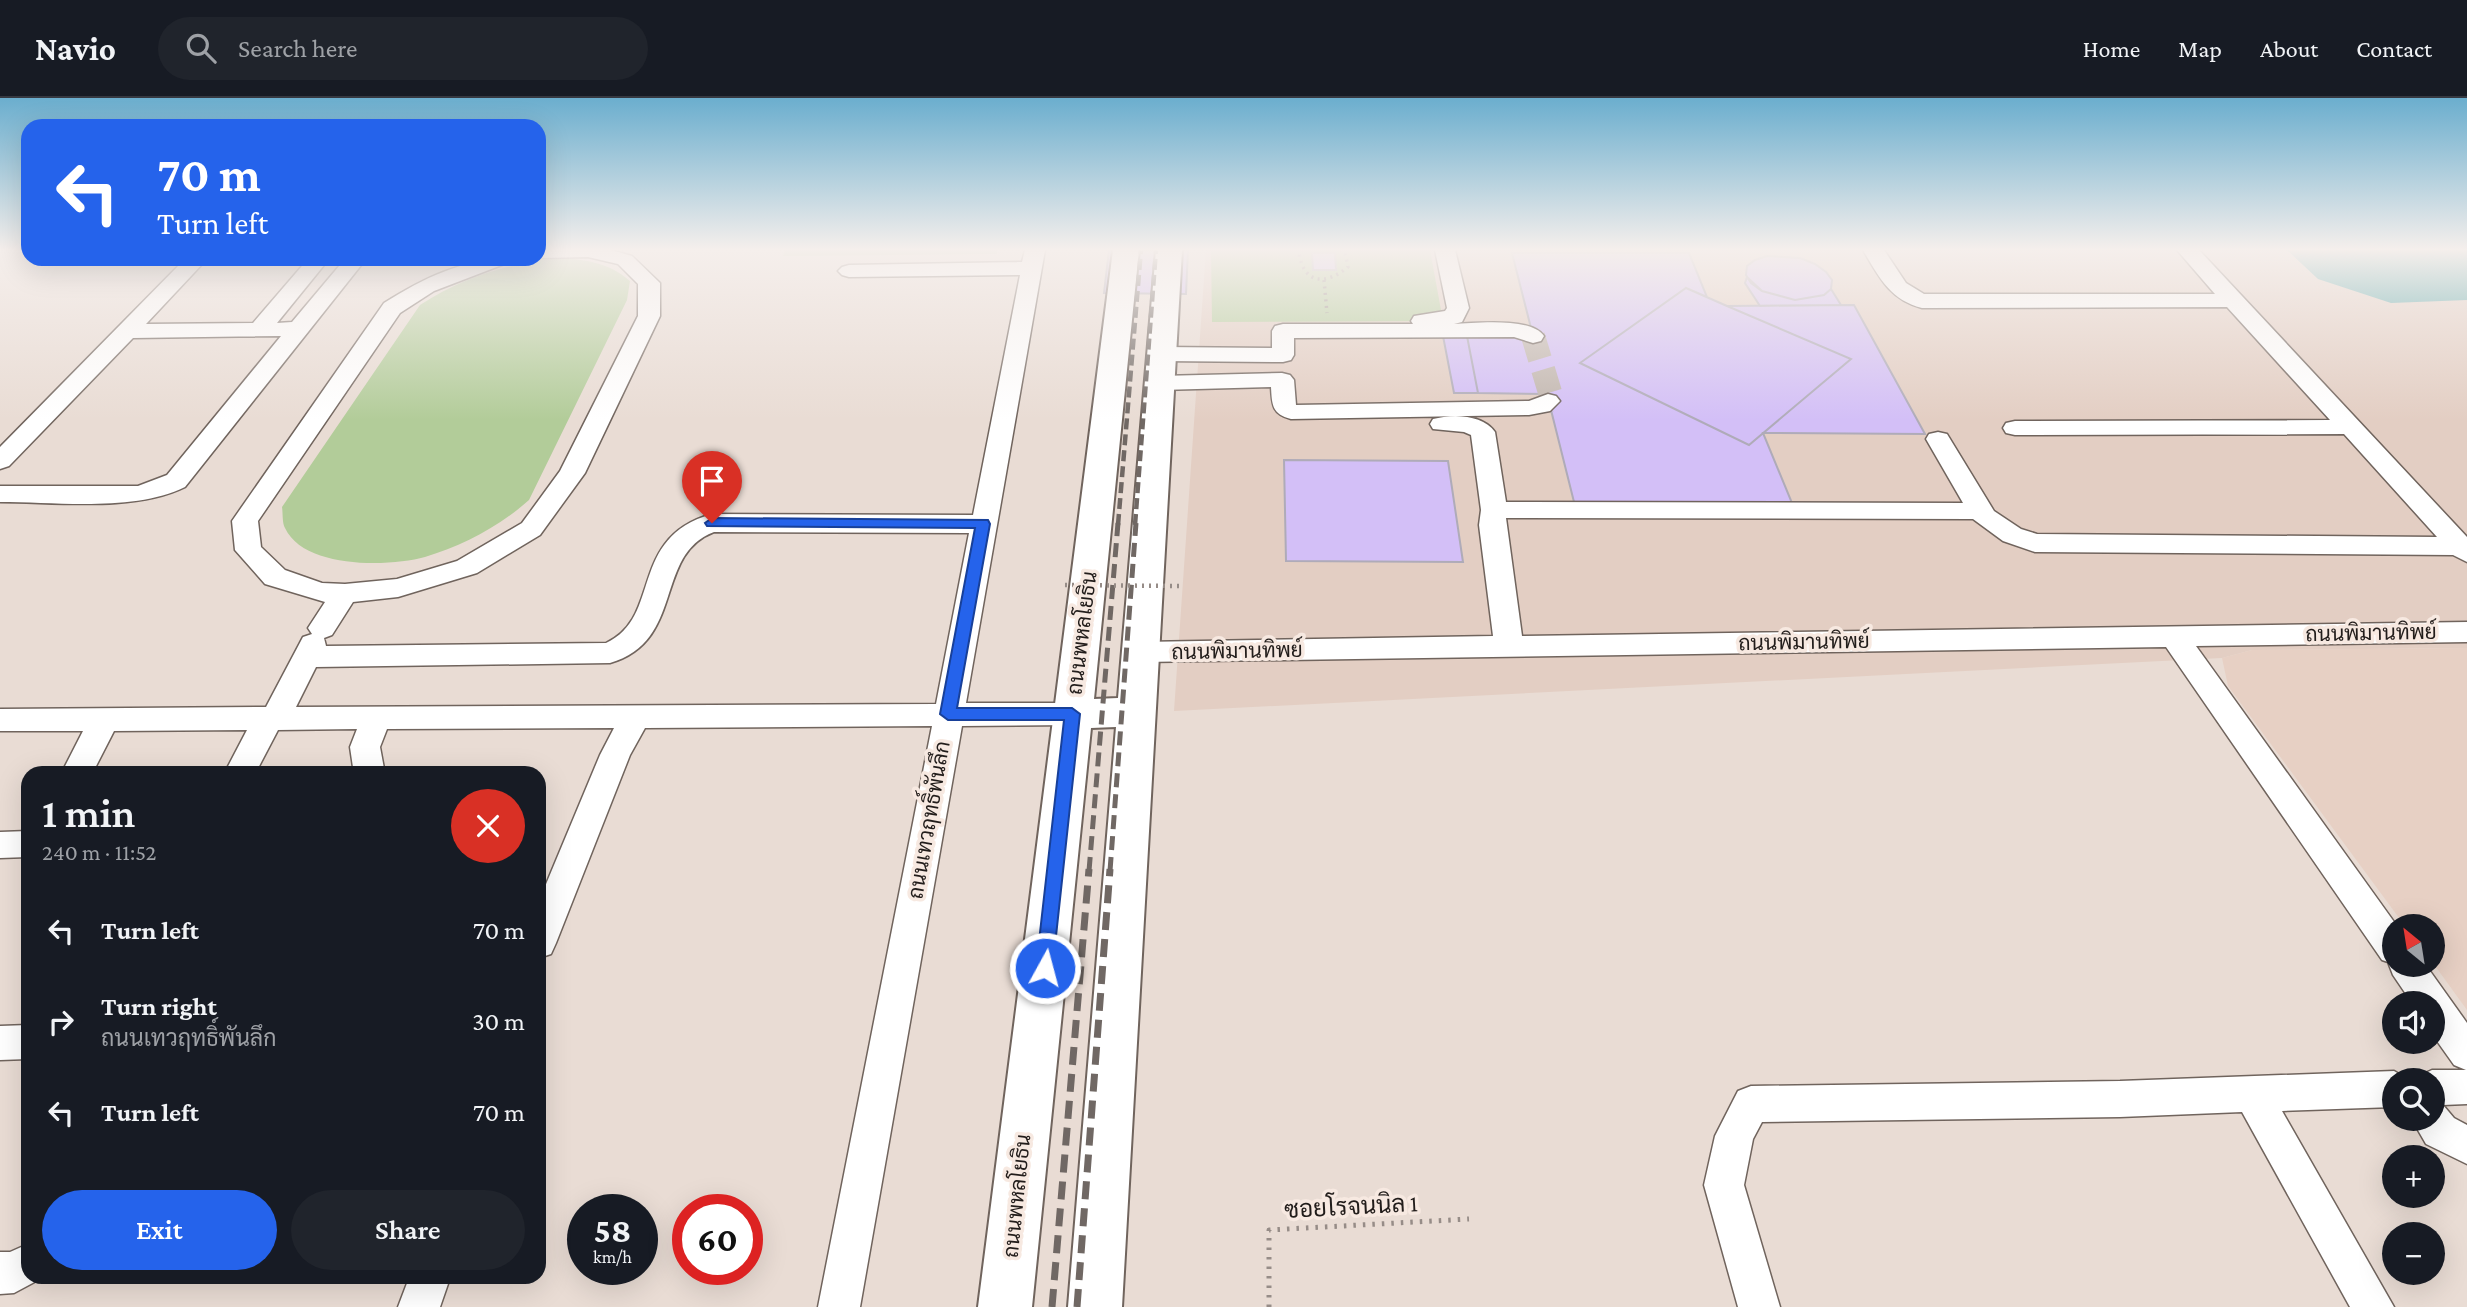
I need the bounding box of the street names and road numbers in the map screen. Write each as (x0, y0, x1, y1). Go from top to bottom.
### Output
street label: ถนนพหลโยธิน (1062, 570, 1101, 696)
street label: ถนนพิมานทิพย์ (2305, 618, 2437, 646)
street label: ถนนพิมานทิพย์ (1738, 627, 1870, 655)
street label: ถนนพิมานทิพย์ (1171, 636, 1303, 664)
street label: ถนนเทวฤทธิ์พันลึก (895, 738, 955, 901)
street label: ถนนพหลโยธิน (998, 1133, 1035, 1259)
street label: ซอยโรจนนิล 1 (1283, 1187, 1418, 1223)

